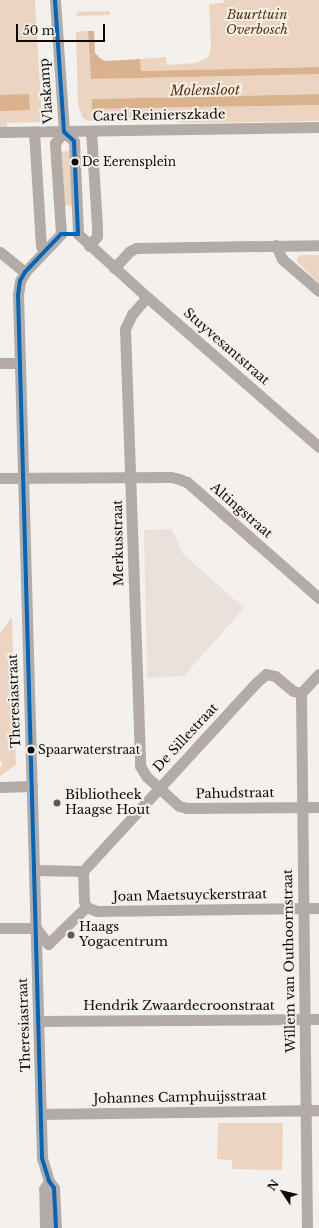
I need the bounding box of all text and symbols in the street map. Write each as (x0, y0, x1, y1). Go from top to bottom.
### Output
park label: Buurttuin Overbosch (226, 8, 288, 39)
scale bar (18, 16, 107, 42)
text: 50 m (23, 23, 55, 38)
street label: Vlaskamp (37, 58, 57, 124)
water label: Molensloot (170, 81, 240, 99)
street label: Carel Reinierszkade (93, 107, 225, 125)
place label: De Eerensplein (82, 155, 176, 169)
marker: De Eerensplein (70, 157, 80, 167)
street label: Stuyvesantstraat (180, 305, 272, 389)
street label: Altingstraat (207, 480, 275, 542)
street label: Merkusstraat (110, 500, 128, 586)
street label: Theresiastraat (6, 654, 24, 748)
street label: De Sillestraat (150, 701, 222, 775)
place label: Spaarwaterstraat (38, 743, 140, 757)
marker: Spaarwaterstraat (26, 745, 36, 755)
street label: Pahudstraat (195, 786, 275, 802)
place label: Bibliotheek Haagse Hout (65, 788, 150, 819)
marker: Bibliotheek Haagse Hout (52, 798, 62, 808)
street label: Willem van Outhoornstraat (281, 869, 299, 1053)
street label: Joan Maetsuyckerstraat (113, 887, 267, 905)
place label: Haags Yogacentrum (79, 920, 168, 951)
marker: Haags Yogacentrum (66, 930, 76, 940)
street label: Theresiastraat (16, 978, 34, 1072)
street label: Hendrik Zwaardecroonstraat (83, 998, 275, 1014)
street label: Johannes Camphuijsstraat (93, 1089, 267, 1107)
north arrow (263, 1172, 303, 1212)
text: N (264, 1177, 282, 1193)

